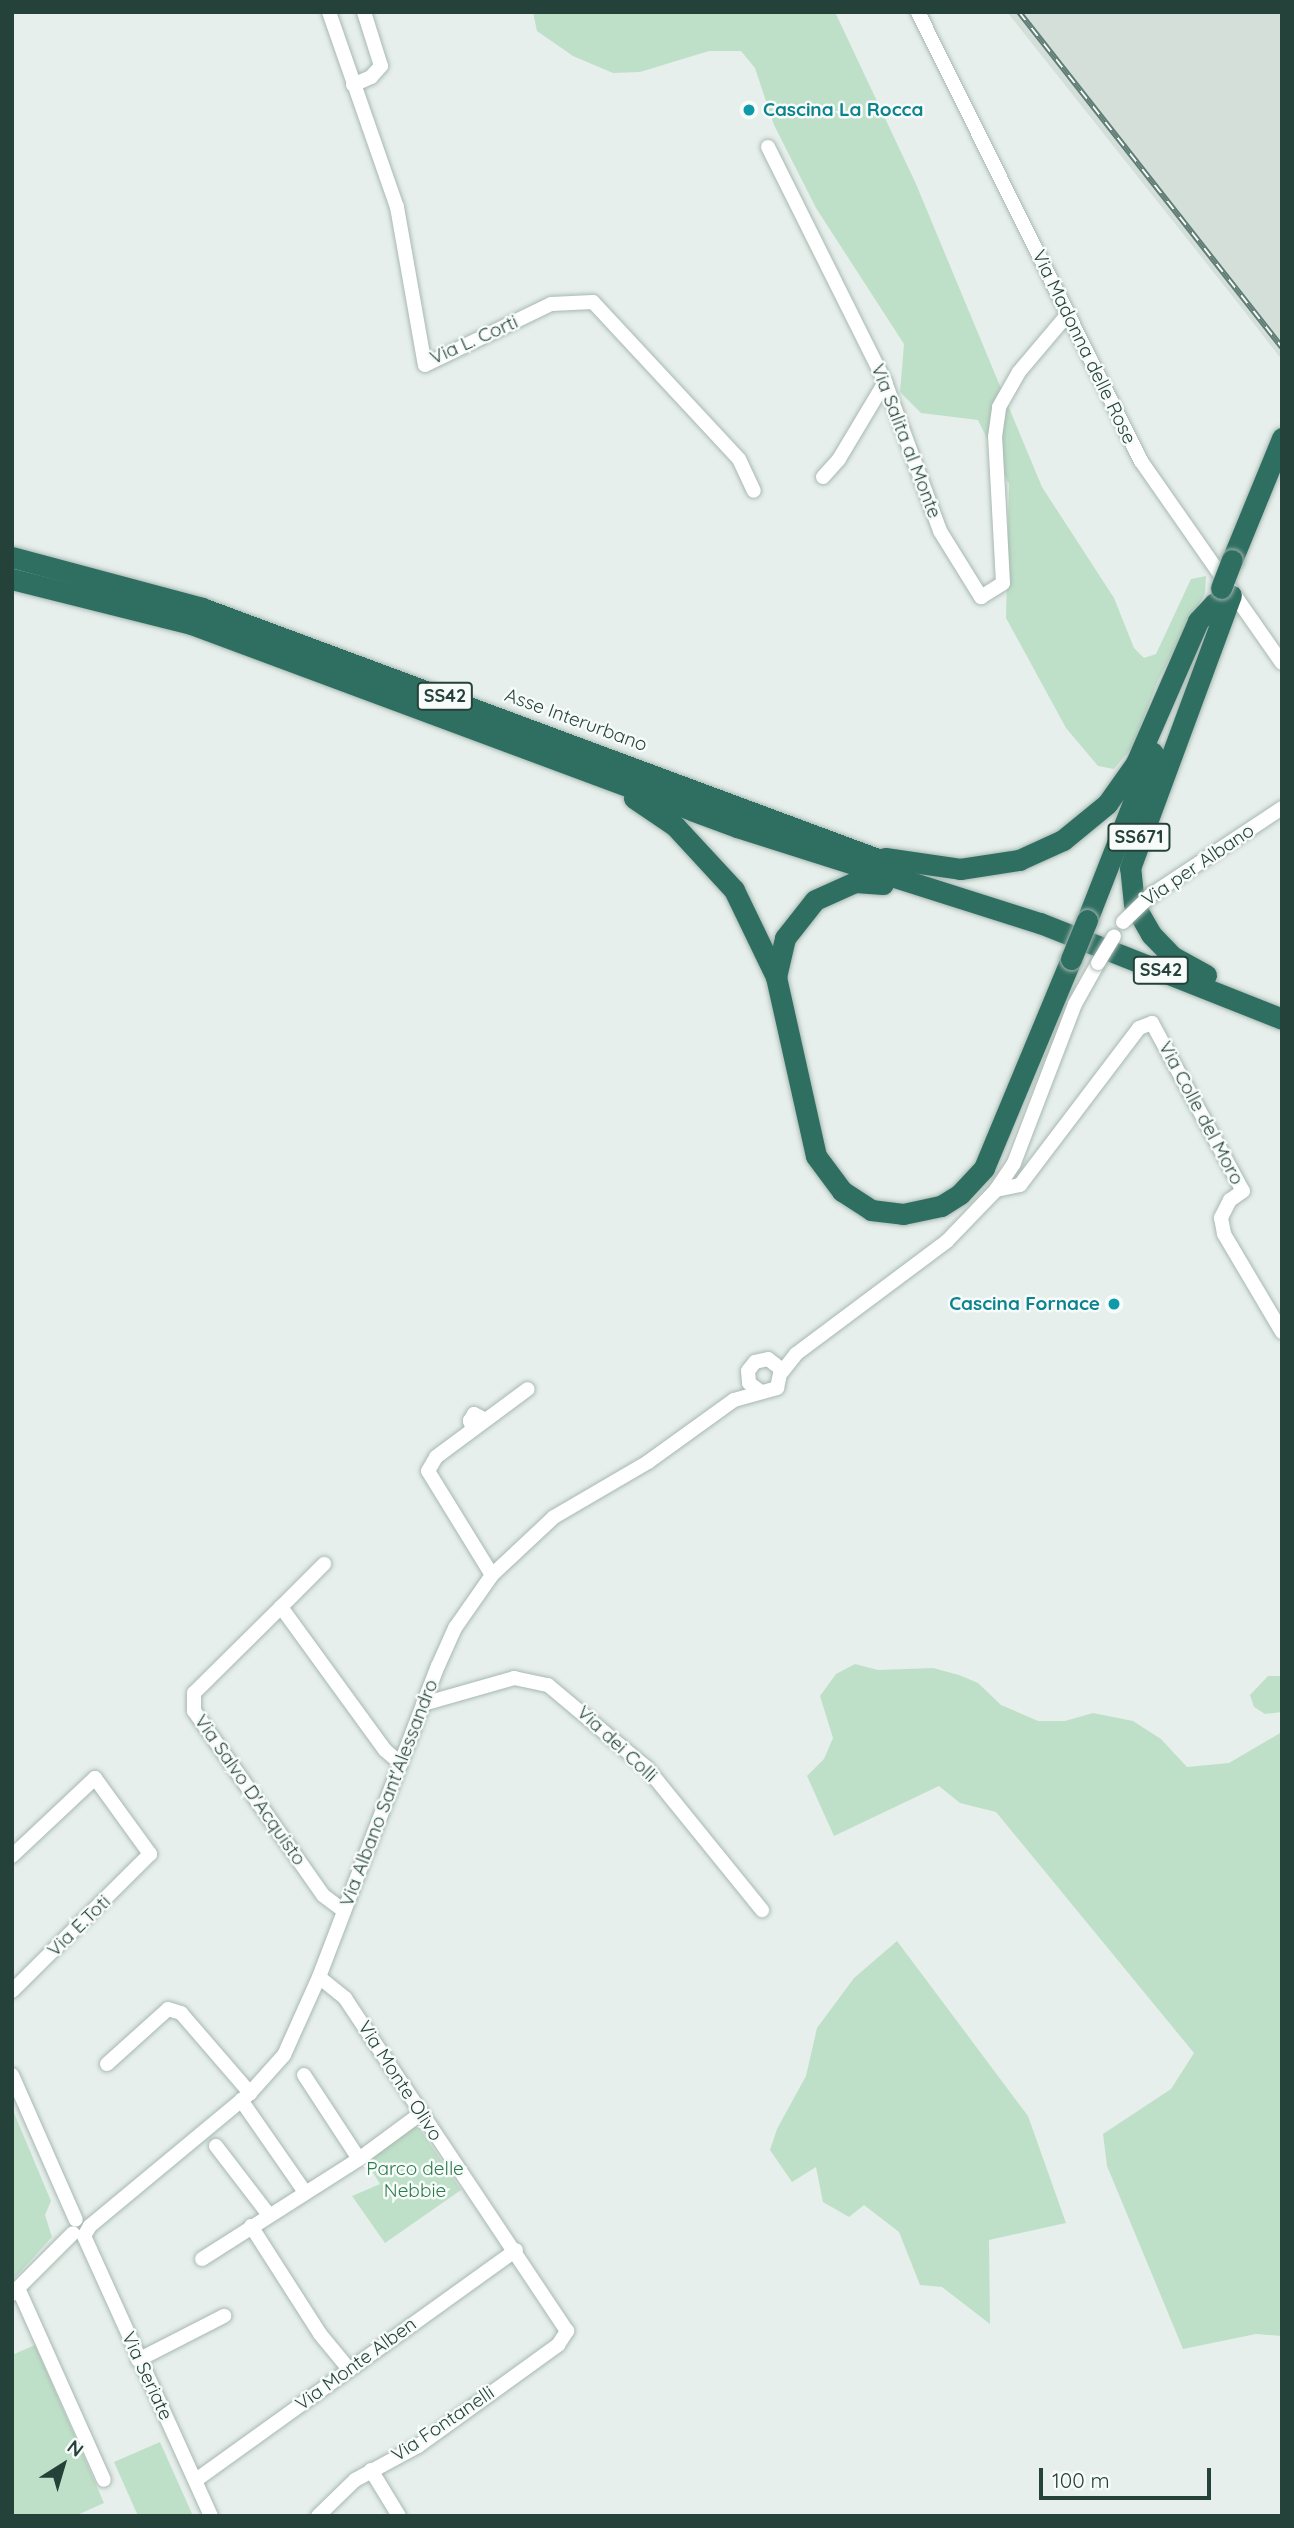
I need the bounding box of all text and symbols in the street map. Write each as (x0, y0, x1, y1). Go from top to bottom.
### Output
place label: Cascina La Rocca (763, 99, 923, 121)
marker: Cascina La Rocca (741, 102, 757, 118)
street label: Via Madonna delle Rose (1027, 246, 1141, 448)
street label: Via L. Corti (426, 311, 522, 369)
street label: Via Salita al Monte (866, 361, 946, 521)
road number: SS42 (415, 682, 475, 710)
street label: Asse Interurbano (502, 684, 650, 756)
street label: Via per Albano (1138, 819, 1258, 911)
road number: SS671 (1106, 822, 1172, 852)
road number: SS42 (1131, 956, 1191, 985)
street label: Via Colle del Moro (1154, 1037, 1248, 1189)
place label: Cascina Fornace (949, 1293, 1100, 1315)
marker: Cascina Fornace (1106, 1296, 1122, 1312)
street label: Via Albano Sant'Alessandro (335, 1676, 443, 1910)
street label: Via dei Colli (572, 1701, 662, 1787)
street label: Via Salvo D'Acquisto (189, 1710, 311, 1870)
street label: Via E.Toti (43, 1890, 115, 1962)
street label: Via Monte Olivo (353, 2017, 447, 2145)
park label: Parco delle Nebbie (366, 2158, 464, 2202)
street label: Via Monte Alben (291, 2313, 421, 2415)
street label: Via Seriate (117, 2328, 177, 2424)
street label: Via Fontanelli (387, 2381, 499, 2467)
north arrow (28, 2430, 98, 2500)
text: N (63, 2434, 88, 2462)
scale bar (1042, 2454, 1214, 2498)
text: 100 m (1052, 2467, 1110, 2493)

